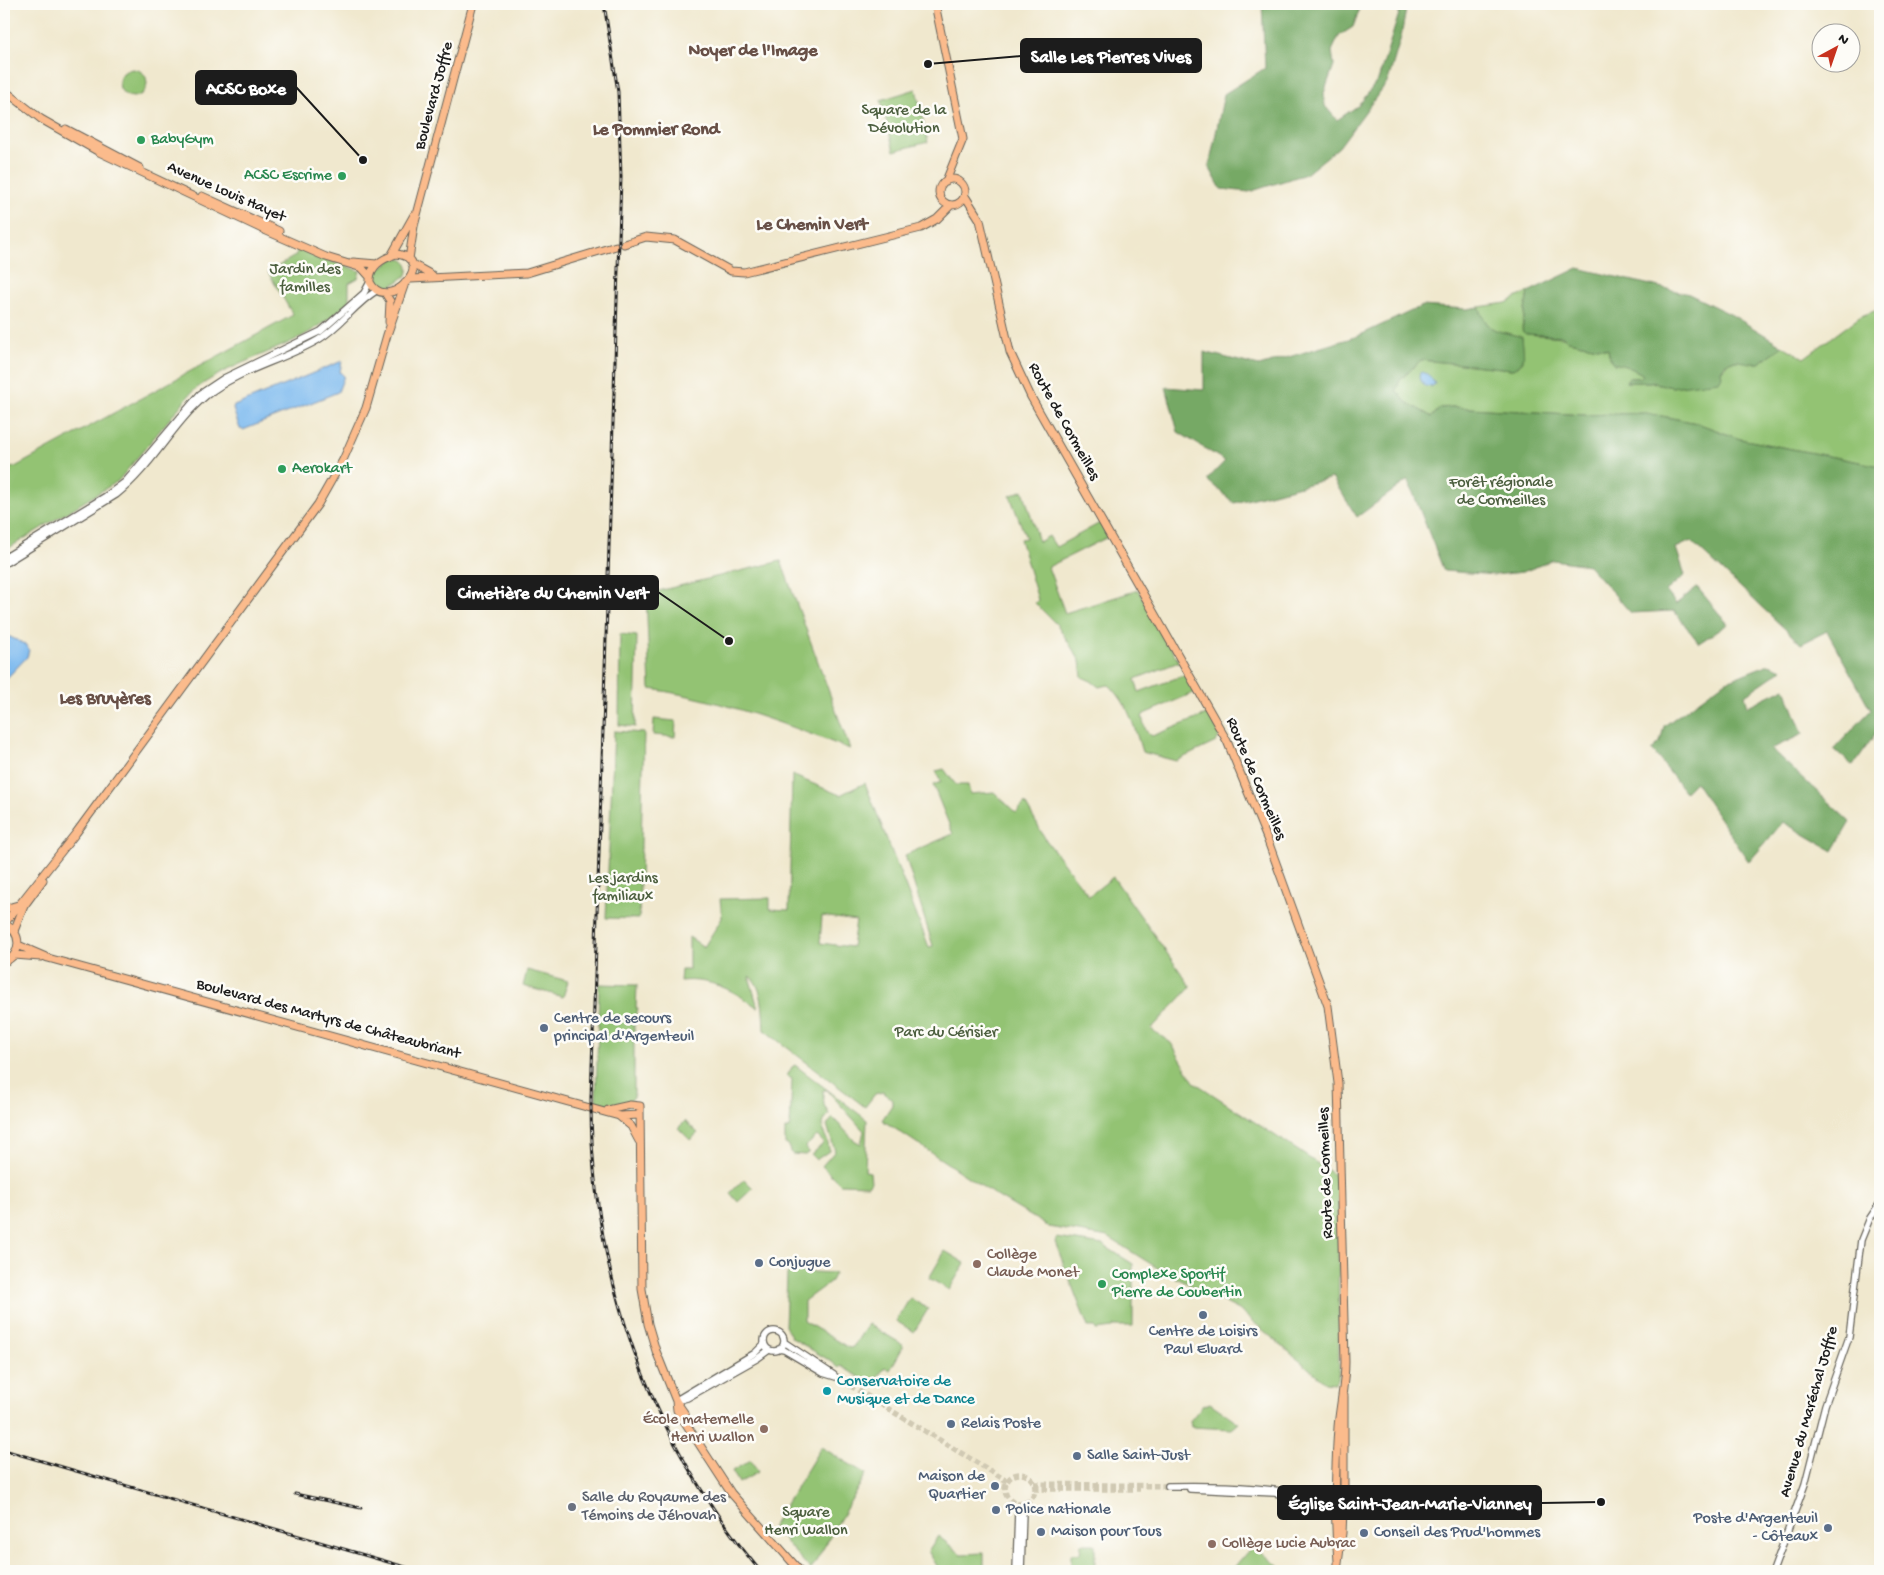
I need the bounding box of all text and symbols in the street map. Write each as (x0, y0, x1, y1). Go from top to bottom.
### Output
north arrow (1812, 22, 1862, 72)
text: N (1834, 31, 1852, 49)
street label: Boulevard Joffre (411, 39, 459, 153)
callout: Salle Les Pierres Vives (1021, 39, 1201, 72)
district label: Noyer de l'Image (688, 41, 818, 62)
text: Salle Les Pierres Vives (1031, 48, 1193, 69)
callout: ACSC Boxe (196, 71, 296, 104)
text: ACSC Boxe (205, 80, 287, 101)
park label: Square de la Dévolution (862, 102, 948, 139)
district label: Le Pommier Rond (593, 120, 722, 141)
place label: BabyGym (150, 131, 214, 150)
marker: BabyGym (135, 134, 147, 146)
street label: Avenue Louis Hayet (164, 158, 289, 228)
place label: ACSC Escrime (244, 167, 333, 186)
marker: ACSC Escrime (336, 170, 348, 182)
district label: Le Chemin Vert (756, 215, 869, 236)
park label: Jardin des familles (270, 261, 342, 298)
street label: Route de Cormeilles (1023, 360, 1104, 485)
place label: Aerokart (292, 460, 353, 479)
marker: Aerokart (276, 463, 288, 475)
park label: Forêt régionale de Cormeilles (1448, 474, 1554, 511)
callout: Cimetière du Chemin Vert (447, 576, 658, 609)
text: Cimetière du Chemin Vert (457, 584, 650, 605)
district label: Les Bruyères (59, 689, 152, 710)
street label: Route de Cormeilles (1221, 715, 1290, 844)
park label: Les jardins familiaux (588, 870, 659, 907)
street label: Boulevard des Martyrs de Châteaubriant (193, 975, 464, 1065)
place label: Centre de secours principal d'Argenteuil (553, 1010, 694, 1047)
marker: Centre de secours principal d'Argenteuil (538, 1022, 550, 1034)
park label: Parc du Cérisier (894, 1024, 999, 1043)
street label: Route de Cormeilles (1315, 1106, 1339, 1239)
place label: Collège Claude Monet (987, 1246, 1080, 1283)
place label: Conjugue (769, 1254, 831, 1273)
marker: Conjugue (753, 1257, 765, 1269)
marker: Collège Claude Monet (971, 1258, 983, 1270)
place label: Complexe Sportif Pierre de Coubertin (1111, 1266, 1242, 1303)
marker: Complexe Sportif Pierre de Coubertin (1096, 1278, 1108, 1290)
marker: Centre de Loisirs Paul Eluard (1197, 1309, 1209, 1321)
place label: Centre de Loisirs Paul Eluard (1149, 1323, 1258, 1360)
street label: Avenue du Maréchal Joffre (1776, 1323, 1844, 1500)
place label: Conservatoire de Musique et de Dance (837, 1373, 975, 1410)
marker: Conservatoire de Musique et de Dance (821, 1385, 833, 1397)
place label: École maternelle Henri Wallon (643, 1411, 755, 1448)
place label: Relais Poste (961, 1415, 1042, 1434)
marker: Relais Poste (945, 1418, 957, 1430)
marker: École maternelle Henri Wallon (758, 1423, 770, 1435)
place label: Salle Saint-Just (1087, 1447, 1191, 1466)
marker: Salle Saint-Just (1071, 1450, 1083, 1462)
place label: Maison de Quartier (918, 1468, 986, 1505)
marker: Maison de Quartier (989, 1480, 1001, 1492)
callout: Église Saint-Jean-Marie-Vianney (1278, 1486, 1541, 1519)
place label: Salle du Royaume des Témoins de Jéhovah (581, 1489, 727, 1526)
text: Église Saint-Jean-Marie-Vianney (1288, 1494, 1532, 1516)
marker: Salle du Royaume des Témoins de Jéhovah (566, 1501, 578, 1513)
place label: Police nationale (1005, 1501, 1111, 1520)
park label: Square Henri Wallon (764, 1504, 848, 1541)
marker: Police nationale (990, 1504, 1002, 1516)
place label: Poste d'Argenteuil - Côteaux (1693, 1510, 1819, 1547)
marker: Poste d'Argenteuil - Côteaux (1822, 1522, 1834, 1534)
place label: Maison pour Tous (1051, 1523, 1162, 1542)
place label: Conseil des Prud'hommes (1374, 1524, 1541, 1543)
marker: Maison pour Tous (1035, 1526, 1047, 1538)
marker: Conseil des Prud'hommes (1358, 1527, 1370, 1539)
place label: Collège Lucie Aubrac (1222, 1535, 1356, 1554)
marker: Collège Lucie Aubrac (1206, 1538, 1218, 1550)

